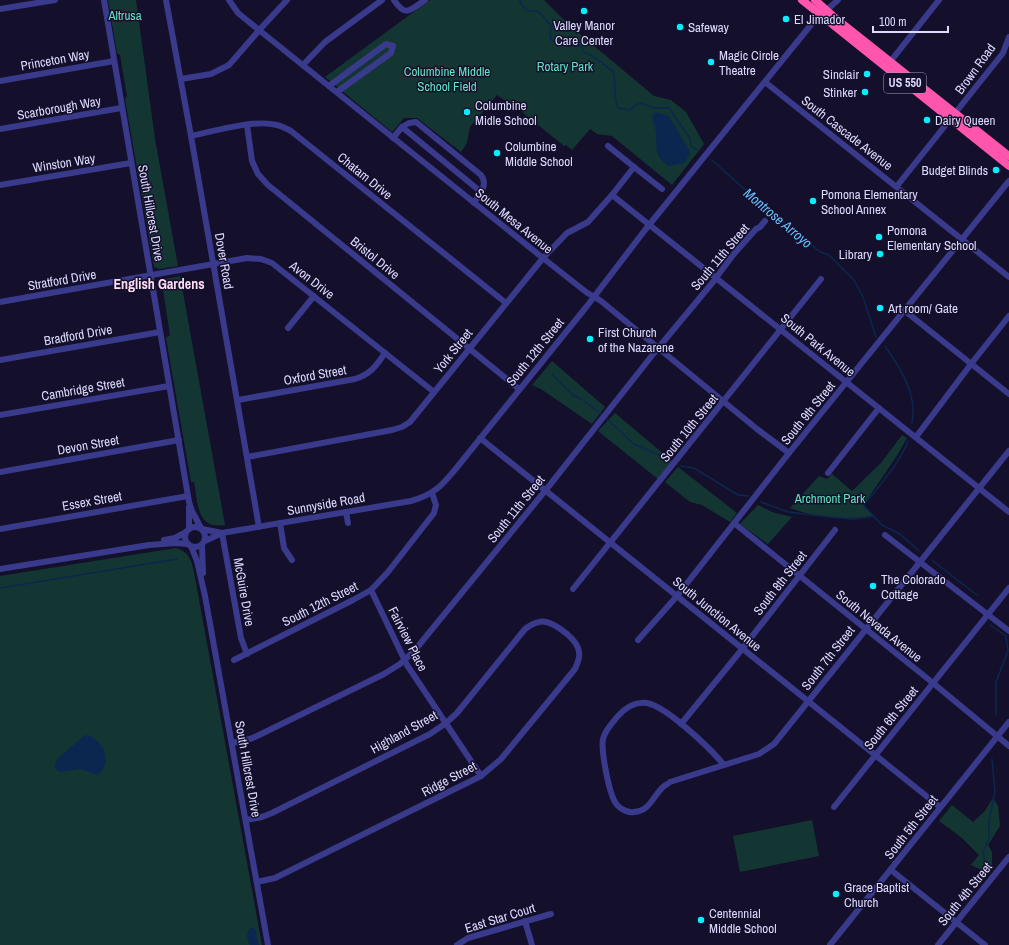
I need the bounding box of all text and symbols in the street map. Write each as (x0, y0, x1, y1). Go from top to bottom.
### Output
marker: Valley Manor Care Center (579, 6, 589, 16)
park label: Altrusa (107, 7, 142, 24)
scale bar (873, 8, 948, 34)
place label: El Jimador (794, 11, 845, 28)
marker: El Jimador (781, 14, 791, 24)
text: 100 m (879, 14, 906, 30)
place label: Valley Manor Care Center (553, 17, 615, 49)
place label: Safeway (688, 19, 730, 36)
marker: Safeway (675, 22, 685, 32)
street label: Brown Road (951, 40, 999, 98)
street label: Princeton Way (19, 45, 91, 74)
place label: Magic Circle Theatre (719, 47, 779, 79)
marker: Magic Circle Theatre (706, 57, 716, 67)
park label: Rotary Park (537, 58, 594, 75)
park label: Columbine Middle School Field (404, 63, 490, 95)
place label: Sinclair (823, 66, 859, 83)
marker: Sinclair (862, 69, 872, 79)
road number: US 550 (884, 73, 926, 93)
place label: Stinker (823, 84, 857, 101)
marker: Stinker (860, 87, 870, 97)
street label: Scarborough Way (16, 92, 103, 124)
street label: South Cascade Avenue (798, 92, 896, 174)
place label: Columbine Midle School (475, 97, 537, 129)
marker: Columbine Midle School (462, 107, 472, 117)
place label: Dairy Queen (935, 112, 996, 129)
marker: Dairy Queen (922, 115, 932, 125)
place label: Columbine Middle School (505, 138, 573, 170)
marker: Columbine Middle School (492, 148, 502, 158)
street label: Chatam Drive (334, 149, 396, 203)
street label: Winston Way (32, 150, 97, 176)
place label: Budget Blinds (922, 162, 988, 179)
street label: South Hillcrest Drive (134, 163, 168, 263)
marker: Budget Blinds (991, 165, 1001, 175)
street label: South Mesa Avenue (472, 184, 556, 258)
water label: Montrose Arroyo (740, 184, 816, 252)
place label: Pomona Elementary School Annex (821, 186, 918, 218)
marker: Pomona Elementary School Annex (808, 196, 818, 206)
street label: South 11th Street (687, 220, 753, 294)
place label: Pomona Elementary School (887, 222, 976, 254)
street label: Dover Road (211, 232, 237, 291)
marker: Pomona Elementary School (874, 232, 884, 242)
street label: Bristol Drive (347, 233, 403, 283)
place label: Library (839, 246, 873, 263)
marker: Library (875, 249, 885, 259)
street label: Avon Drive (285, 257, 338, 303)
street label: Stratford Drive (26, 266, 98, 294)
district label: English Gardens (113, 275, 205, 293)
place label: Art room/ Gate (887, 300, 958, 317)
marker: Art room/ Gate (875, 303, 885, 313)
street label: South Park Avenue (777, 310, 859, 380)
street label: South 12th Street (502, 314, 568, 390)
street label: Bradford Drive (42, 321, 114, 349)
place label: First Church of the Nazarene (598, 324, 674, 356)
street label: York Street (430, 325, 476, 377)
marker: First Church of the Nazarene (585, 334, 595, 344)
street label: Oxford Street (282, 361, 348, 389)
street label: Cambridge Street (40, 373, 126, 405)
street label: South 9th Street (777, 378, 839, 448)
street label: South 10th Street (656, 390, 722, 466)
street label: Devon Street (56, 431, 120, 459)
street label: South 11th Street (484, 472, 548, 546)
street label: Essex Street (61, 487, 123, 515)
street label: Sunnyside Road (286, 489, 366, 519)
park label: Archmont Park (794, 490, 866, 507)
street label: South 8th Street (750, 547, 810, 619)
street label: McGuire Drive (230, 556, 258, 628)
place label: The Colorado Cottage (881, 571, 946, 603)
street label: South Junction Avenue (669, 573, 765, 655)
street label: South 12th Street (279, 578, 361, 630)
marker: The Colorado Cottage (868, 581, 878, 591)
street label: South Nevada Avenue (832, 586, 926, 666)
street label: Fairview Place (385, 604, 431, 674)
street label: South 7th Street (798, 622, 858, 694)
street label: South 6th Street (860, 683, 922, 753)
street label: Highland Street (367, 707, 441, 757)
street label: South Hillcrest Drive (231, 719, 265, 819)
street label: Ridge Street (419, 757, 479, 801)
street label: South 5th Street (881, 791, 941, 863)
street label: South 4th Street (934, 859, 996, 929)
place label: Grace Baptist Church (844, 879, 909, 911)
marker: Grace Baptist Church (831, 889, 841, 899)
street label: East Star Court (463, 899, 537, 937)
place label: Centennial Middle School (709, 905, 777, 937)
marker: Centennial Middle School (696, 915, 706, 925)

